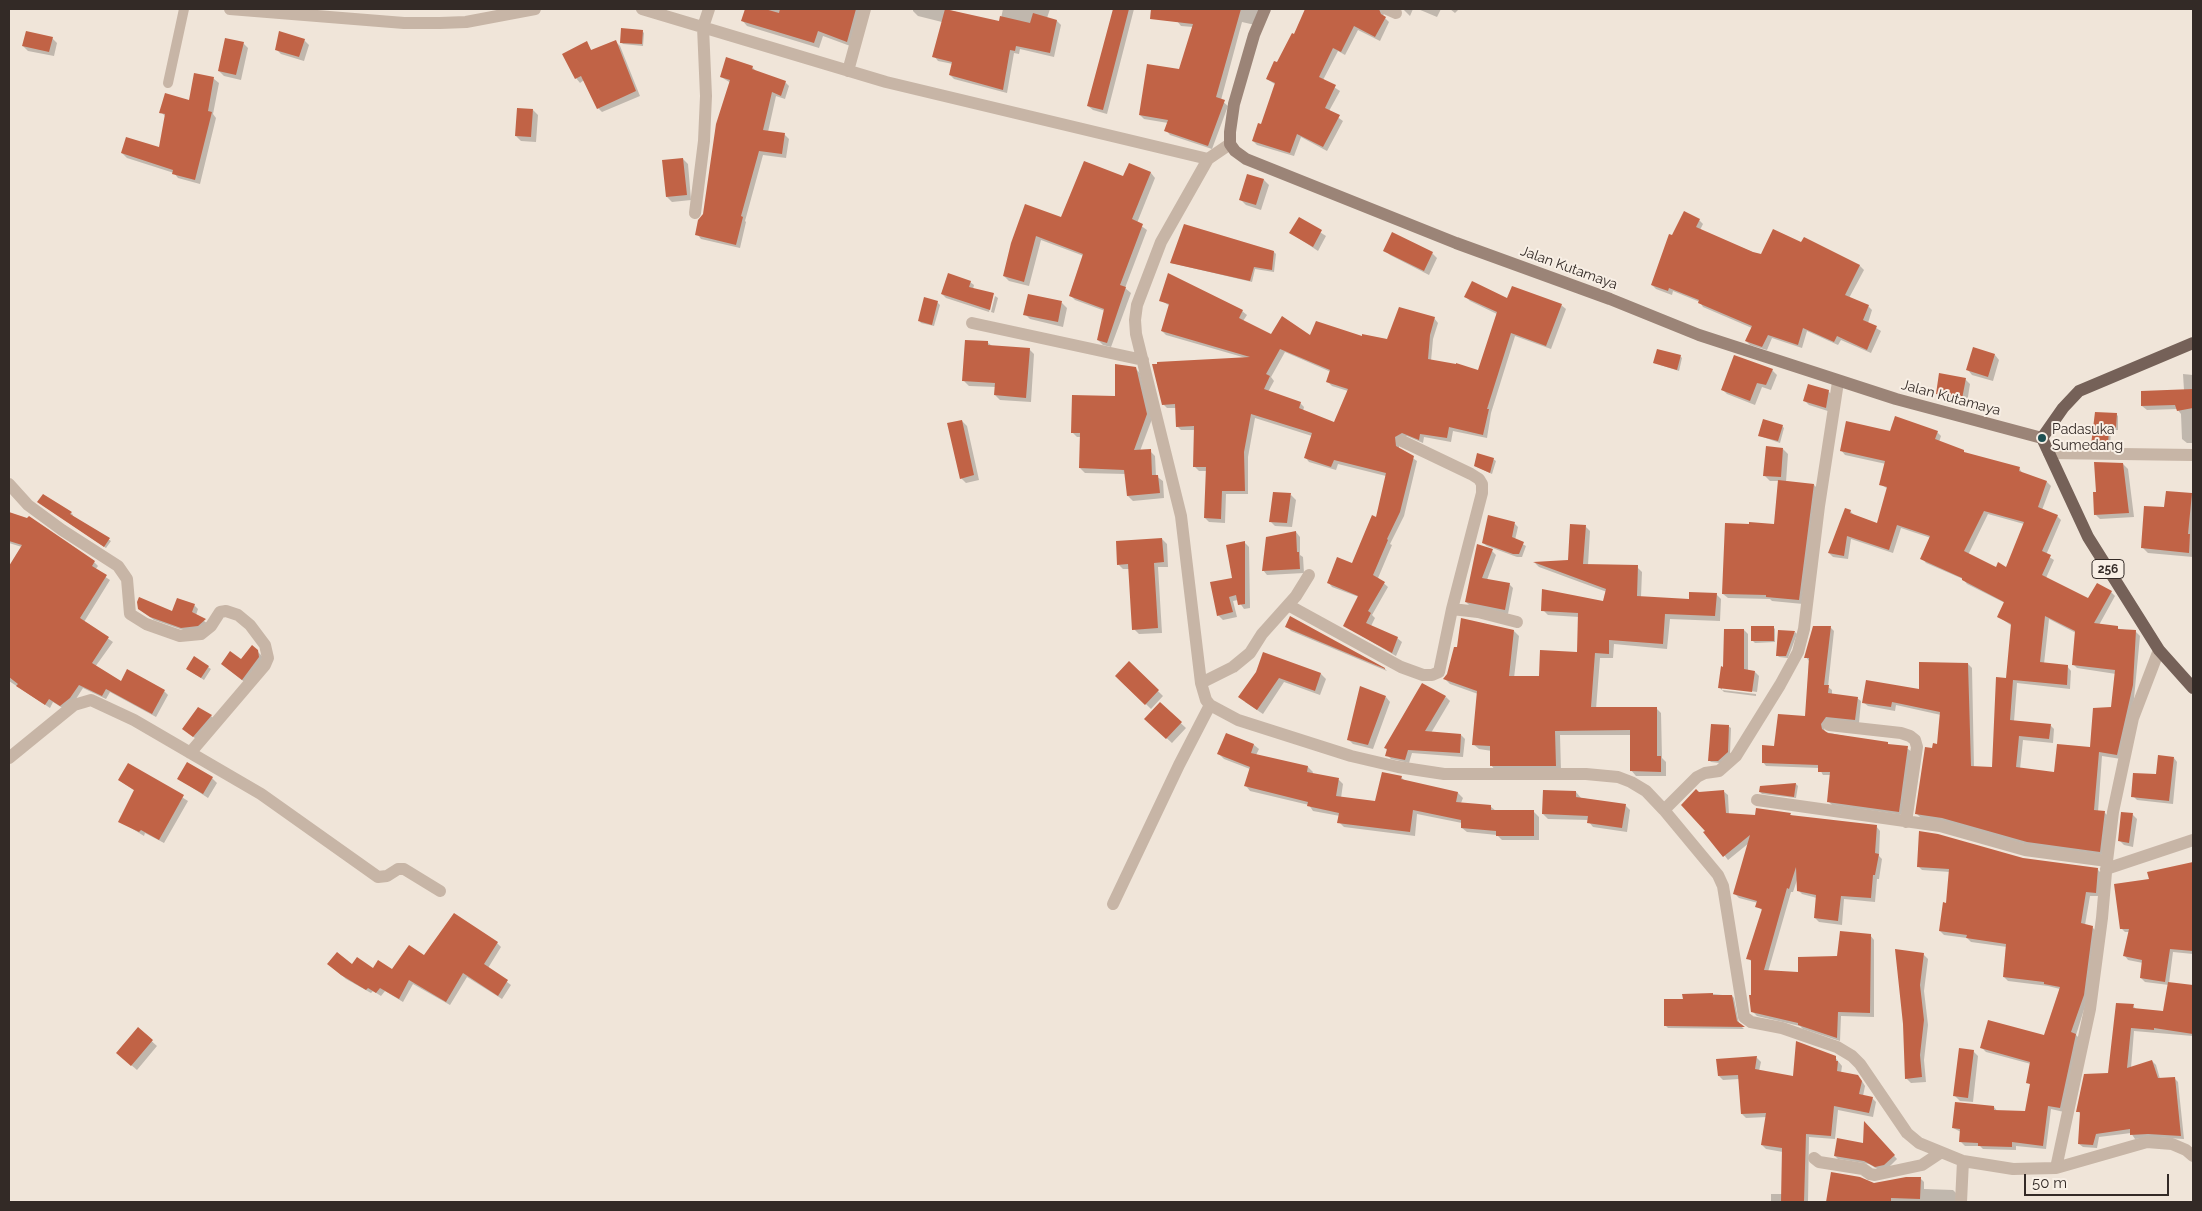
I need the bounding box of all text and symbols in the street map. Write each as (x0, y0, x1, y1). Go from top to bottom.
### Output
street label: Jalan Kutamaya (1518, 243, 1620, 293)
street label: Jalan Kutamaya (1900, 377, 2002, 419)
place label: Padasuka Sumedang (2052, 422, 2123, 454)
marker: Padasuka Sumedang (2036, 432, 2048, 444)
road number: 256 (2092, 560, 2124, 578)
scale bar (2027, 1164, 2172, 1196)
text: 50 m (2032, 1174, 2067, 1192)

